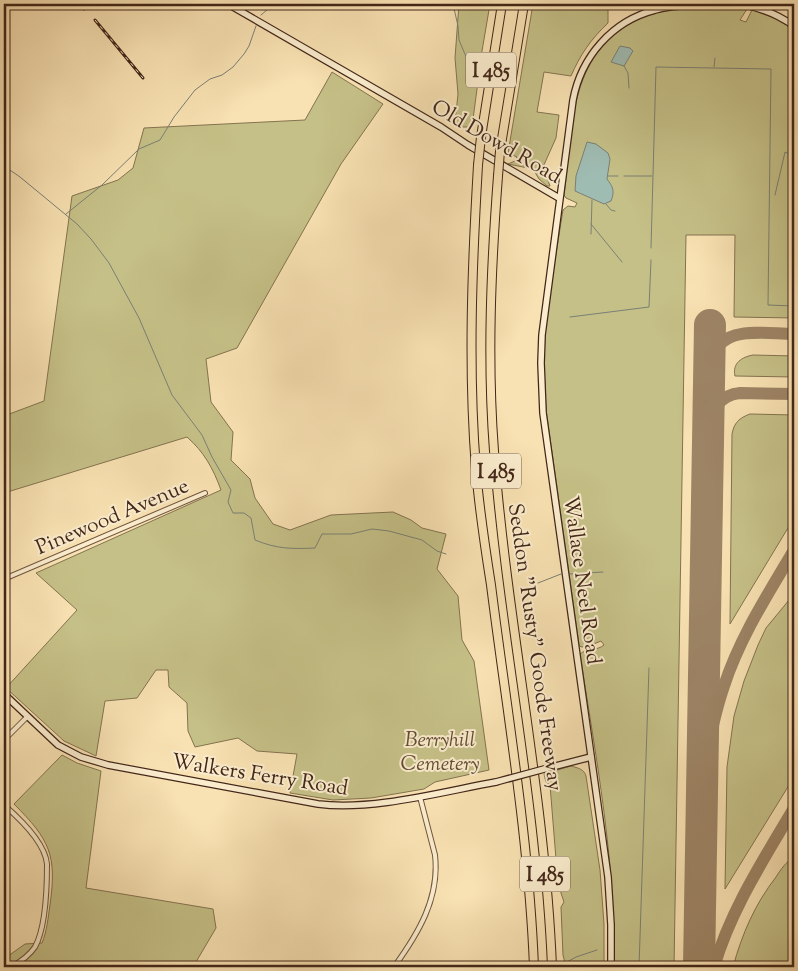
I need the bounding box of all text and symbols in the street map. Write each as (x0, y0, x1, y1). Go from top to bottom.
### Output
road number: I 485 (466, 52, 516, 88)
street label: Old Dowd Road (425, 93, 567, 192)
road number: I 485 (471, 454, 521, 488)
street label: Pinewood Avenue (32, 472, 194, 564)
street label: Wallace Neel Road (554, 494, 608, 667)
street label: Seddon "Rusty" Goode Freeway (499, 501, 569, 794)
park label: Berryhill Cemetery (401, 726, 479, 780)
street label: Walkers Ferry Road (169, 747, 350, 805)
road number: I 485 (520, 856, 570, 892)

